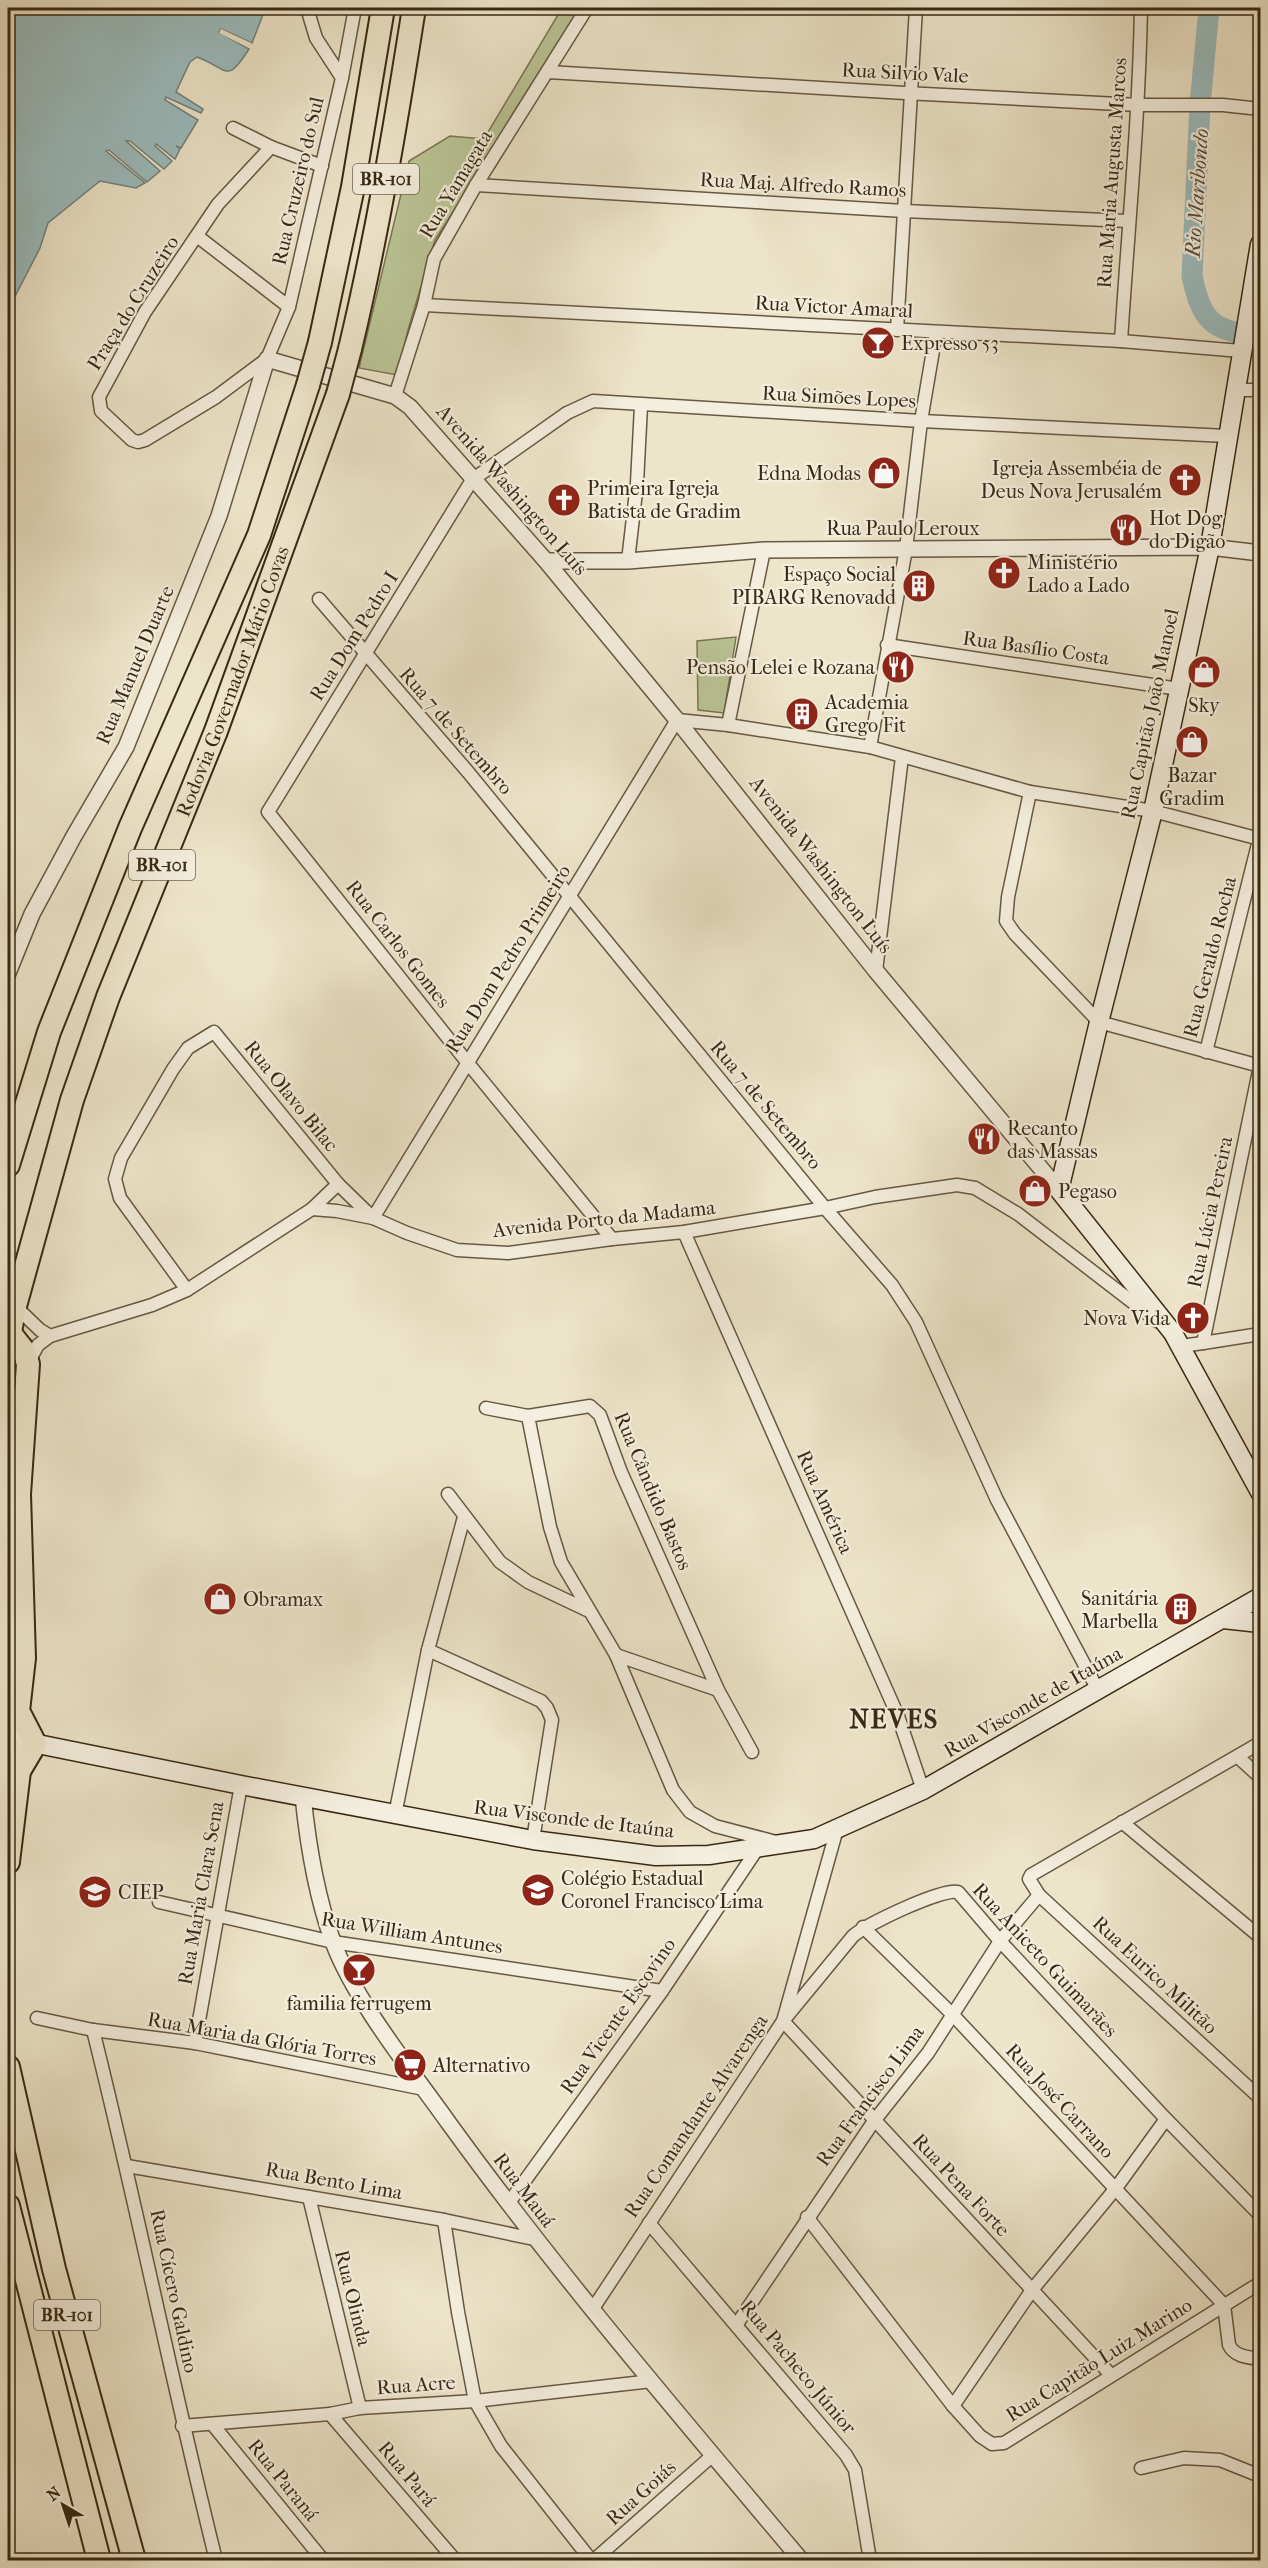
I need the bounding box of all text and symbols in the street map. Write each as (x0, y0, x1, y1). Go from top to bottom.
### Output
street label: Rua Maria Augusta Marcos (1092, 57, 1132, 289)
street label: Rua Silvio Vale (841, 58, 969, 88)
street label: Rua Cruzeiro do Sul (267, 94, 329, 267)
street label: Rua Yamagata (415, 125, 498, 242)
water label: Rio Maribondo (1180, 128, 1213, 260)
road number: BR-101 (353, 164, 419, 194)
street label: Rua Maj. Alfredo Ramos (699, 168, 907, 202)
street label: Praça do Cruzeiro (82, 232, 184, 374)
street label: Rua Victor Amaral (754, 291, 914, 323)
bar icon: Expresso 53 (860, 325, 896, 361)
place label: Expresso 53 (901, 332, 999, 355)
street label: Rua Simões Lopes (762, 381, 916, 413)
street label: Avenida Washington Luís (431, 399, 592, 580)
shop icon: Edna Modas (866, 455, 902, 491)
place label: Igreja Assembéia de Deus Nova Jerusalém (981, 457, 1162, 503)
place label: Edna Modas (757, 462, 861, 485)
church icon: Igreja Assembéia de Deus Nova Jerusalém (1167, 462, 1203, 498)
place label: Primeira Igreja Batista de Gradim (587, 477, 741, 523)
church icon: Primeira Igreja Batista de Gradim (546, 482, 582, 518)
place label: Hot Dog do Digão (1149, 507, 1226, 553)
restaurant icon: Hot Dog do Digão (1108, 512, 1144, 548)
street label: Rua Paulo Leroux (826, 517, 980, 540)
street label: Rodovia Governador Mário Covas (171, 543, 294, 820)
place label: Ministério Lado a Lado (1027, 551, 1130, 597)
church icon: Ministério Lado a Lado (986, 555, 1022, 591)
place label: Espaço Social PIBARG Renovadd (732, 563, 897, 609)
street label: Rua Dom Pedro I (305, 567, 403, 705)
building icon: Espaço Social PIBARG Renovadd (901, 568, 937, 604)
street label: Rua Manuel Duarte (91, 582, 179, 748)
street label: Rua Capitão João Manoel (1116, 606, 1184, 821)
street label: Rua Basílio Costa (961, 626, 1111, 670)
restaurant icon: Pensão Lelei e Rozana (880, 649, 916, 685)
shop icon: Sky (1186, 654, 1222, 690)
place label: Pensão Lelei e Rozana (686, 656, 876, 679)
street label: Rua 7 de Setembro (395, 663, 517, 799)
place label: Academia Grego Fit (824, 691, 909, 737)
place label: Sky (1188, 694, 1221, 717)
building icon: Academia Grego Fit (784, 696, 820, 732)
shop icon: Bazar Gradim (1174, 724, 1210, 760)
place label: Bazar Gradim (1159, 764, 1225, 810)
street label: Avenida Washington Luís (744, 771, 897, 958)
road number: BR-101 (129, 850, 195, 880)
street label: Rua Dom Pedro Primeiro (441, 861, 575, 1057)
street label: Rua Geraldo Rocha (1179, 873, 1241, 1040)
street label: Rua Carlos Gomes (341, 876, 455, 1012)
street label: Rua Olavo Bilac (239, 1036, 343, 1156)
street label: Rua 7 de Setembro (706, 1036, 826, 1174)
place label: Recanto das Massas (1007, 1117, 1098, 1163)
restaurant icon: Recanto das Massas (966, 1121, 1002, 1157)
street label: Rua Lúcia Pereira (1183, 1134, 1237, 1290)
shop icon: Pegaso (1017, 1173, 1053, 1209)
place label: Pegaso (1058, 1180, 1117, 1203)
street label: Avenida Porto da Madama (491, 1196, 717, 1242)
church icon: Nova Vida (1175, 1300, 1211, 1336)
place label: Nova Vida (1083, 1307, 1171, 1330)
street label: Rua Cândido Bastos (609, 1408, 697, 1574)
street label: Rua América (792, 1447, 858, 1558)
shop icon: Obramax (202, 1581, 238, 1617)
place label: Sanitária Marbella (1081, 1587, 1159, 1633)
place label: Obramax (243, 1588, 324, 1611)
building icon: Sanitária Marbella (1163, 1591, 1199, 1627)
street label: Rua Visconde de Itaúna (940, 1641, 1127, 1762)
district label: NEVES (849, 1704, 939, 1735)
street label: Rua Visconde de Itaúna (472, 1795, 676, 1843)
street label: Rua Maria Clara Sena (174, 1799, 229, 1987)
place label: Colégio Estadual Coronel Francisco Lima (561, 1867, 764, 1913)
school or university icon: Colégio Estadual Coronel Francisco Lima (520, 1872, 556, 1908)
school or university icon: CIEP (77, 1874, 113, 1910)
street label: Rua Aniceto Guimarães (968, 1878, 1122, 2042)
place label: CIEP (118, 1881, 164, 1904)
street label: Rua William Antunes (320, 1907, 504, 1959)
street label: Rua Eurico Militão (1088, 1911, 1222, 2039)
street label: Rua Vicente Escovino (556, 1934, 680, 2098)
bar icon: familia ferrugem (341, 1952, 377, 1988)
place label: familia ferrugem (286, 1992, 432, 2015)
street label: Rua Maria da Glória Torres (146, 2008, 378, 2070)
street label: Rua Comandante Alvarenga (619, 2009, 773, 2222)
street label: Rua Francisco Lima (811, 2021, 929, 2171)
street label: Rua José Carrano (1001, 2039, 1119, 2163)
supermarket icon: Alternativo (392, 2047, 428, 2083)
place label: Alternativo (432, 2054, 530, 2077)
street label: Rua Pena Forte (908, 2129, 1014, 2241)
street label: Rua Mauá (489, 2148, 560, 2232)
street label: Rua Bento Lima (264, 2158, 405, 2205)
street label: Rua Cícero Galdino (145, 2207, 203, 2375)
street label: Rua Olinda (330, 2248, 376, 2349)
street label: Rua Capitão Luiz Marino (1002, 2293, 1196, 2427)
street label: Rua Pacheco Júnior (735, 2295, 861, 2439)
road number: BR-101 (34, 2300, 100, 2330)
street label: Rua Acre (376, 2371, 456, 2399)
street label: Rua Paraná (243, 2434, 323, 2526)
street label: Rua Pará (373, 2437, 441, 2512)
street label: Rua Goiás (601, 2456, 681, 2530)
north arrow (33, 2475, 93, 2535)
text: N (43, 2482, 65, 2505)

